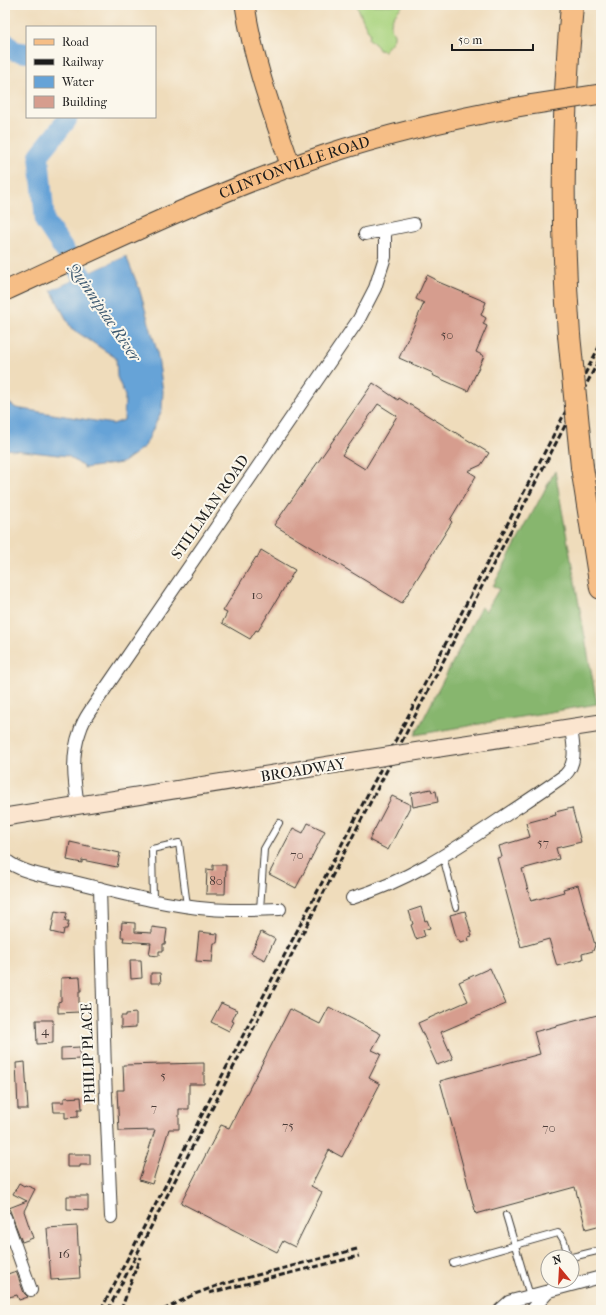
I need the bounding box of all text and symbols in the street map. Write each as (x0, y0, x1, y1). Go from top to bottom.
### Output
legend (26, 26, 156, 118)
scale bar (452, 26, 533, 52)
text: 50 m (458, 33, 482, 47)
text: Road (62, 35, 89, 49)
text: Railway (62, 55, 104, 69)
text: Water (61, 75, 95, 89)
text: Building (62, 95, 107, 109)
street label: CLINTONVILLE ROAD (216, 132, 372, 203)
water label: Quinnipiac River (63, 258, 146, 367)
house number: 50 (441, 327, 453, 342)
street label: STILLMAN ROAD (167, 451, 253, 563)
house number: 10 (251, 587, 263, 602)
street label: BROADWAY (259, 754, 348, 786)
house number: 57 (537, 835, 549, 850)
house number: 70 (290, 847, 304, 862)
house number: 80 (209, 873, 223, 888)
street label: PHILIP PLACE (77, 1002, 99, 1104)
house number: 4 (41, 1023, 49, 1038)
house number: 5 (160, 1068, 166, 1083)
house number: 7 (151, 1100, 157, 1115)
house number: 75 (282, 1118, 294, 1133)
house number: 70 (542, 1120, 556, 1135)
house number: 16 (58, 1246, 71, 1261)
north arrow (540, 1249, 580, 1289)
text: N (551, 1252, 564, 1267)

